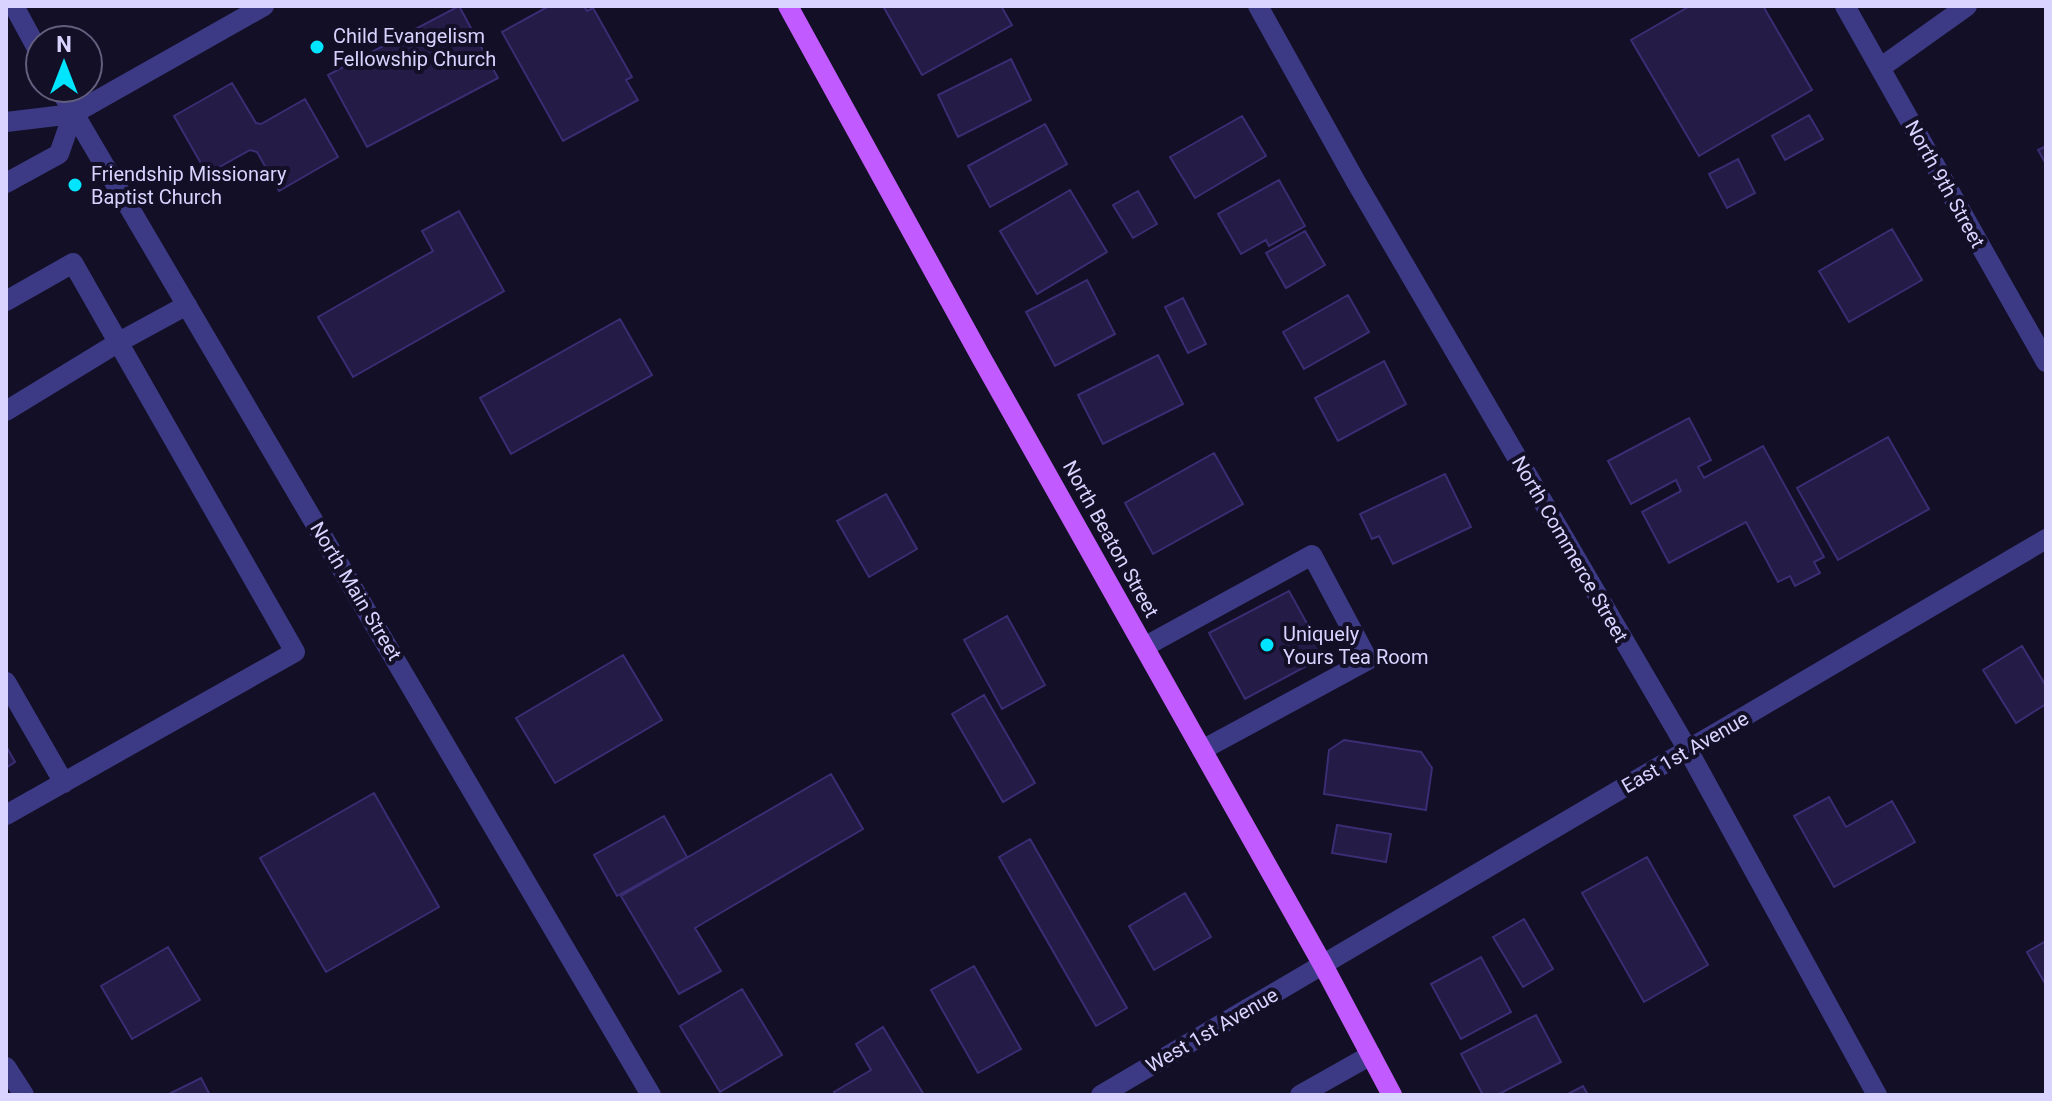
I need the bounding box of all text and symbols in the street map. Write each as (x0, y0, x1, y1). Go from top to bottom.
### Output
north arrow (24, 24, 104, 104)
place label: Child Evangelism Fellowship Church (333, 24, 496, 71)
text: N (56, 32, 72, 57)
marker: Child Evangelism Fellowship Church (308, 38, 326, 56)
street label: North 9th Street (1900, 116, 1990, 252)
place label: Friendship Missionary Baptist Church (91, 162, 287, 209)
marker: Friendship Missionary Baptist Church (66, 176, 84, 194)
street label: North Commerce Street (1507, 452, 1633, 646)
street label: North Beaton Street (1058, 456, 1164, 622)
street label: North Main Street (305, 517, 407, 665)
place label: Uniquely Yours Tea Room (1283, 622, 1429, 669)
marker: Uniquely Yours Tea Room (1258, 636, 1276, 654)
street label: East 1st Avenue (1617, 706, 1753, 798)
street label: West 1st Avenue (1142, 983, 1282, 1077)

